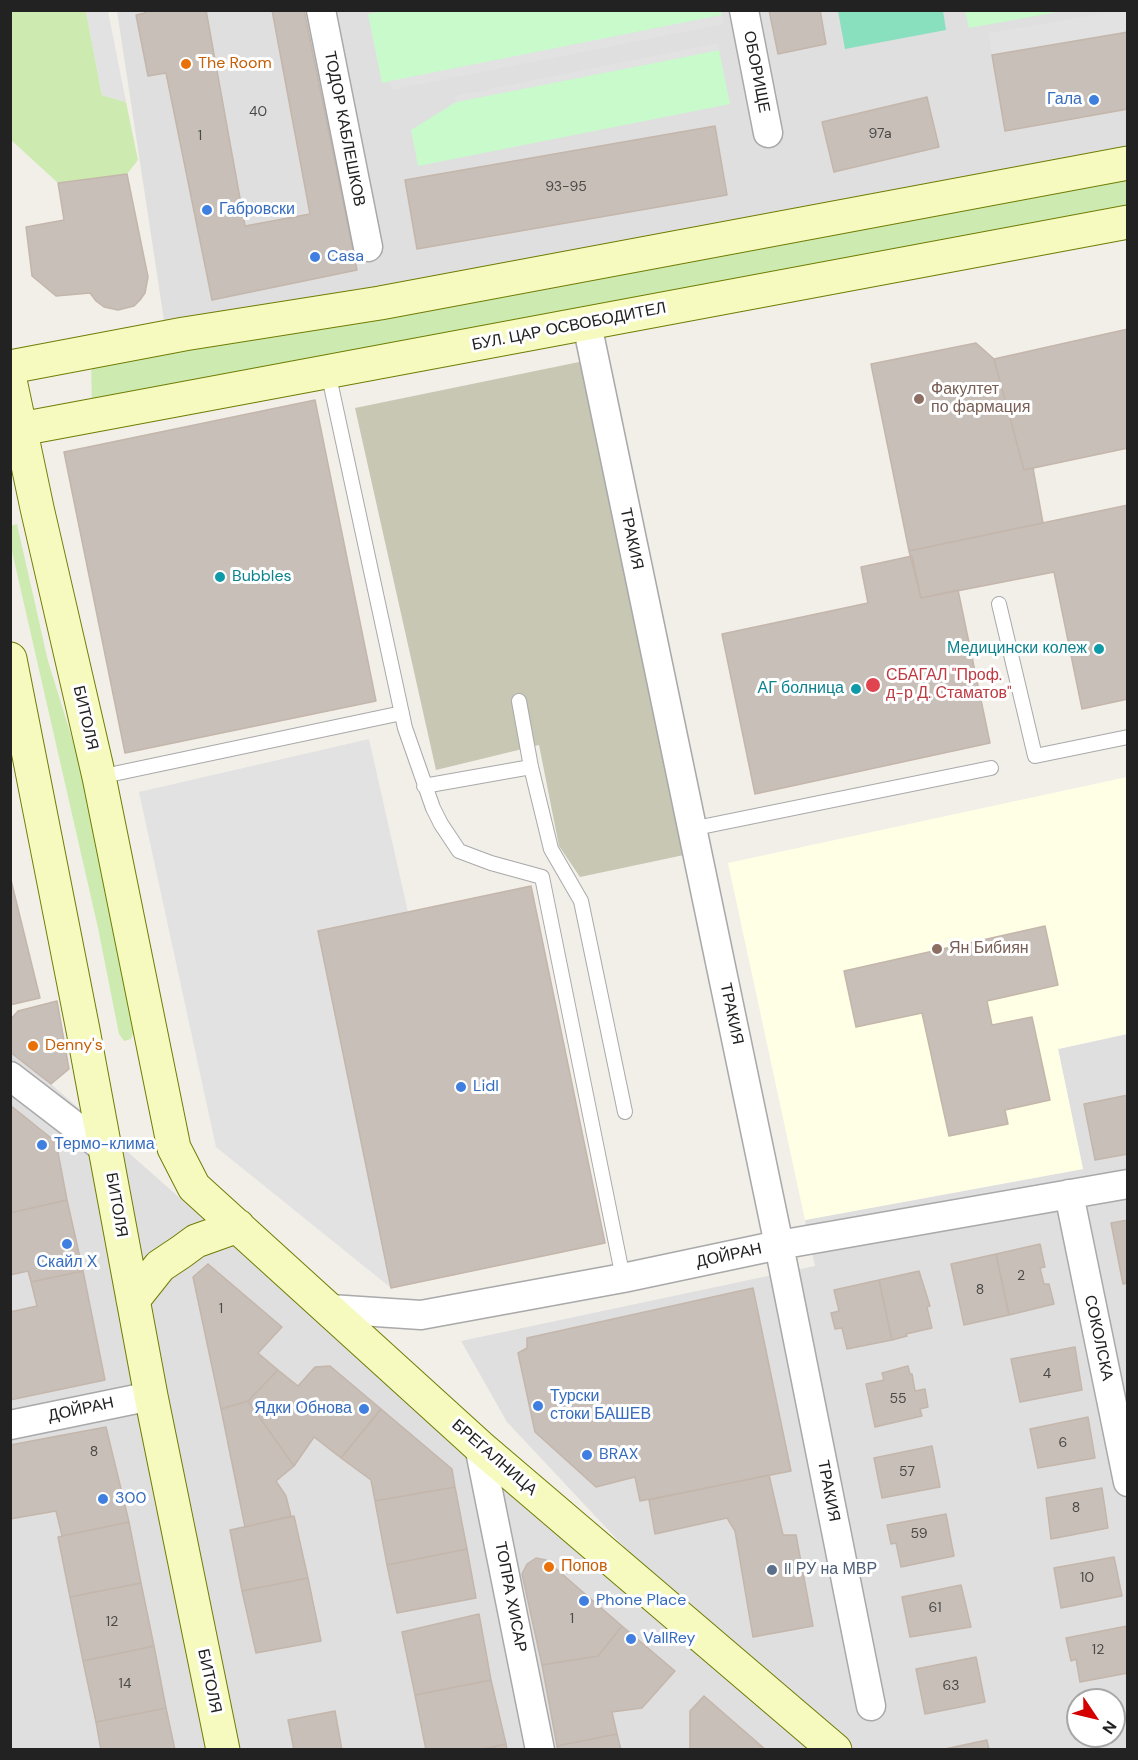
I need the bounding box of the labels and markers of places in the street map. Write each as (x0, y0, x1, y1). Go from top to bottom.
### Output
place label: The Room (198, 54, 272, 74)
marker: The Room (179, 57, 193, 71)
place label: Гала (1047, 90, 1082, 110)
marker: Гала (1087, 93, 1101, 107)
place label: Габровски (219, 200, 295, 220)
marker: Габровски (200, 203, 214, 217)
place label: Casa (327, 247, 364, 267)
marker: Casa (308, 250, 322, 264)
place label: Факултет по фармация (931, 380, 1030, 418)
marker: Факултет по фармация (912, 392, 926, 406)
place label: Bubbles (232, 567, 292, 587)
marker: Bubbles (213, 570, 227, 584)
place label: Медицински колеж (947, 639, 1087, 659)
marker: Медицински колеж (1092, 642, 1106, 656)
place label: СБАГАЛ "Проф. д-р Д. Стаматов" (886, 666, 1012, 704)
marker: СБАГАЛ "Проф. д-р Д. Стаматов" (864, 676, 882, 694)
place label: АГ болница (758, 679, 844, 699)
marker: АГ болница (849, 682, 863, 696)
place label: Ян Бибиян (949, 939, 1029, 959)
marker: Ян Бибиян (930, 942, 944, 956)
place label: Denny's (45, 1036, 103, 1056)
marker: Denny's (26, 1039, 40, 1053)
place label: Lidl (473, 1077, 499, 1097)
marker: Lidl (454, 1080, 468, 1094)
place label: Термо-клима (54, 1135, 155, 1155)
marker: Термо-клима (35, 1138, 49, 1152)
marker: Скайл Х (60, 1237, 74, 1251)
place label: Скайл Х (36, 1253, 98, 1273)
place label: Турски стоки БАШЕВ (550, 1387, 651, 1425)
place label: Ядки Обнова (254, 1399, 352, 1419)
marker: Турски стоки БАШЕВ (531, 1399, 545, 1413)
marker: Ядки Обнова (357, 1402, 371, 1416)
place label: BRAX (599, 1445, 638, 1465)
marker: BRAX (580, 1448, 594, 1462)
place label: 300 (115, 1489, 146, 1509)
marker: 300 (96, 1492, 110, 1506)
place label: Попов (561, 1557, 607, 1577)
marker: Попов (542, 1560, 556, 1574)
place label: II РУ на МВР (784, 1560, 877, 1580)
marker: II РУ на МВР (765, 1563, 779, 1577)
place label: Phone Place (596, 1591, 686, 1611)
marker: Phone Place (577, 1594, 591, 1608)
place label: VallRey (643, 1629, 695, 1649)
marker: VallRey (624, 1632, 638, 1646)

